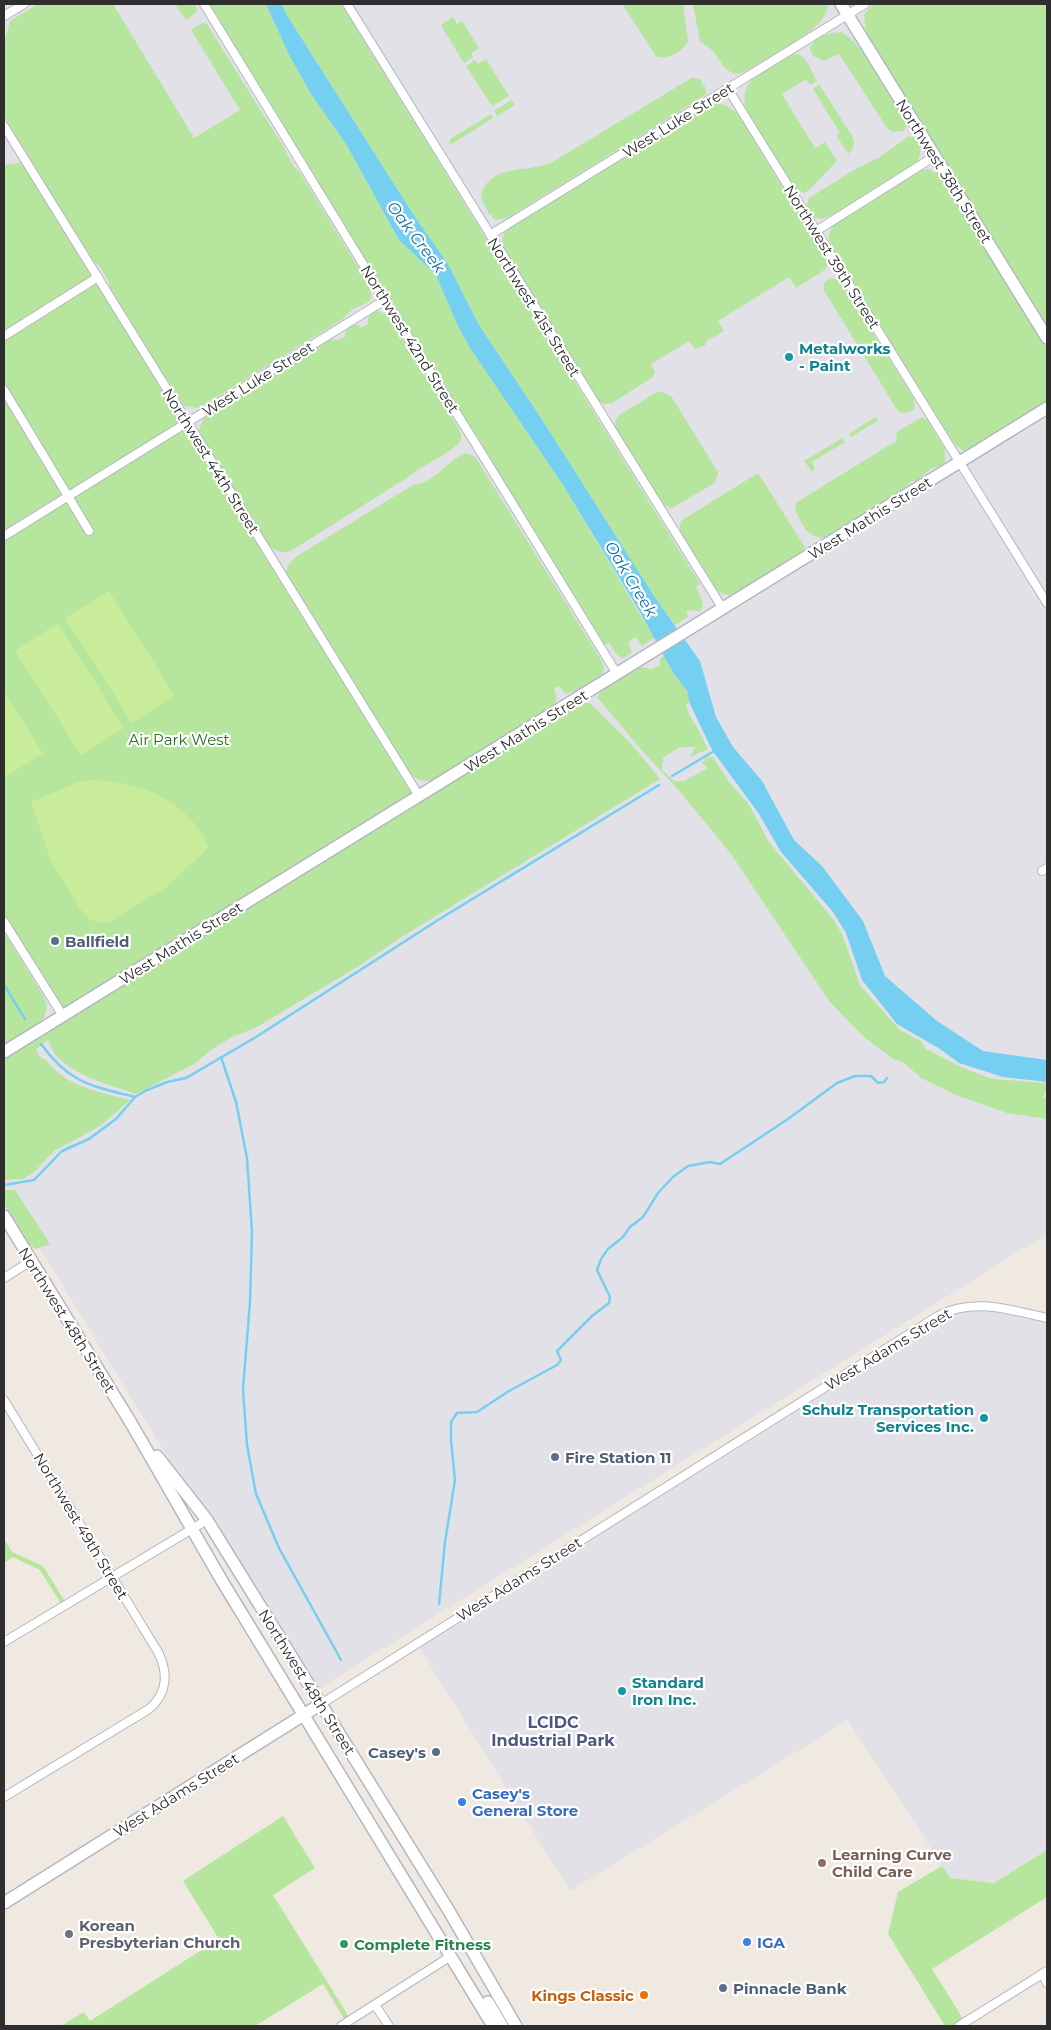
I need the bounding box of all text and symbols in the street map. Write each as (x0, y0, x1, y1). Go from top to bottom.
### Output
street label: West Luke Street (619, 78, 737, 162)
street label: Northwest 38th Street (892, 95, 996, 247)
street label: Northwest 39th Street (780, 181, 884, 333)
water label: Oak Creek (383, 198, 450, 278)
street label: Northwest 41st Street (483, 234, 585, 380)
street label: Northwest 42nd Street (357, 261, 463, 417)
street label: West Luke Street (199, 337, 317, 421)
place label: Metalworks - Paint (799, 339, 890, 375)
marker: Metalworks - Paint (783, 351, 795, 363)
street label: Northwest 44th Street (158, 384, 264, 538)
street label: West Mathis Street (805, 472, 935, 564)
water label: Oak Creek (601, 538, 662, 621)
street label: West Mathis Street (461, 685, 591, 777)
park label: Air Park West (128, 730, 230, 749)
street label: West Mathis Street (116, 897, 246, 989)
place label: Ballfield (65, 932, 130, 951)
marker: Ballfield (49, 935, 61, 947)
street label: Northwest 48th Street (14, 1244, 120, 1396)
street label: West Adams Street (821, 1304, 955, 1394)
place label: Schulz Transportation Services Inc. (802, 1400, 974, 1436)
marker: Schulz Transportation Services Inc. (978, 1412, 990, 1424)
place label: Fire Station 11 (565, 1448, 671, 1467)
street label: Northwest 49th Street (30, 1449, 132, 1603)
marker: Fire Station 11 (549, 1451, 561, 1463)
street label: West Adams Street (453, 1533, 585, 1625)
street label: Northwest 48th Street (254, 1606, 360, 1758)
place label: Standard Iron Inc. (632, 1673, 704, 1709)
marker: Standard Iron Inc. (616, 1685, 628, 1697)
district label: LCIDC Industrial Park (491, 1713, 615, 1750)
place label: Casey's (368, 1743, 426, 1762)
marker: Casey's (430, 1746, 442, 1758)
street label: West Adams Street (110, 1749, 242, 1841)
place label: Casey's General Store (472, 1784, 578, 1820)
marker: Casey's General Store (456, 1796, 468, 1808)
place label: Learning Curve Child Care (832, 1845, 952, 1881)
marker: Learning Curve Child Care (816, 1857, 828, 1869)
place label: Korean Presbyterian Church (79, 1916, 240, 1952)
marker: Korean Presbyterian Church (63, 1928, 75, 1940)
place label: IGA (757, 1933, 785, 1952)
place label: Complete Fitness (354, 1935, 491, 1954)
marker: IGA (741, 1936, 753, 1948)
marker: Complete Fitness (338, 1938, 350, 1950)
place label: Pinnacle Bank (733, 1979, 847, 1998)
marker: Pinnacle Bank (717, 1982, 729, 1994)
place label: Kings Classic (531, 1986, 634, 2005)
marker: Kings Classic (638, 1989, 650, 2001)

